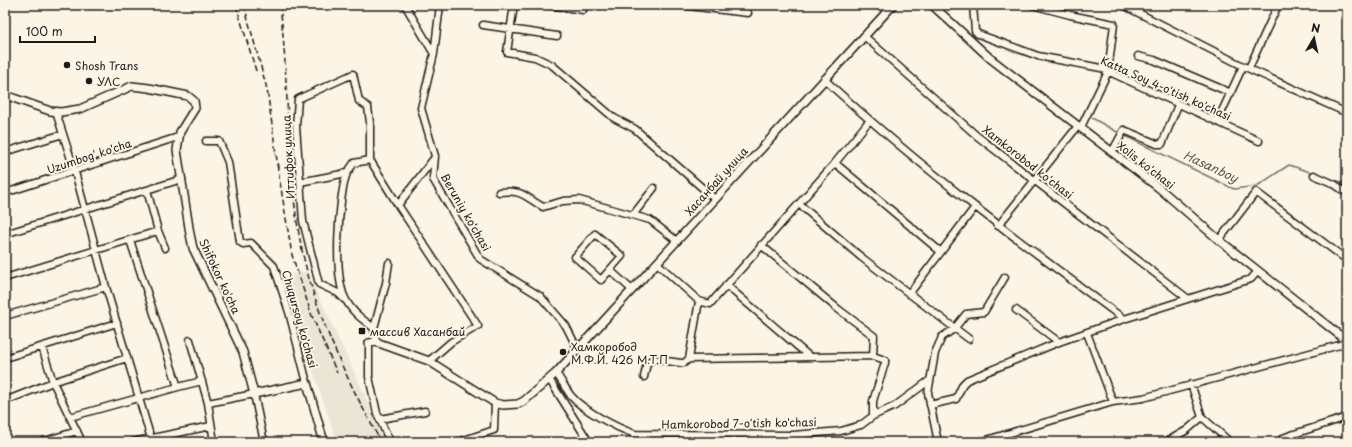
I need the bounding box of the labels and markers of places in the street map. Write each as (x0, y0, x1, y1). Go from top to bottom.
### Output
place label: Shosh Trans (75, 57, 138, 74)
marker: Shosh Trans (62, 60, 72, 70)
place label: УЛС (97, 73, 120, 90)
marker: УЛС (84, 76, 94, 86)
place label: массив Хасанбай (370, 323, 465, 340)
marker: массив Хасанбай (357, 326, 367, 336)
place label: Хамкоробод М.Ф.Й. 426 М.Т.П (571, 338, 668, 368)
marker: Хамкоробод М.Ф.Й. 426 М.Т.П (558, 347, 568, 357)

